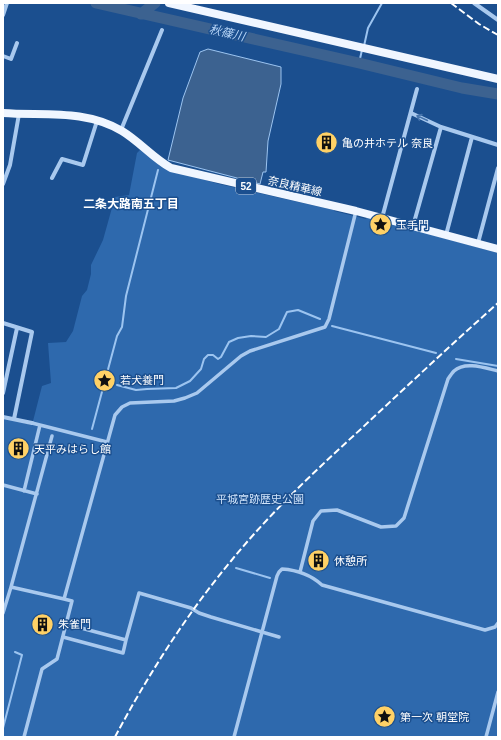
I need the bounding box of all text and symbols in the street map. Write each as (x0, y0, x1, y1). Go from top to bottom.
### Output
water label: 秋篠川 (208, 22, 248, 44)
one-way arrow (416, 114, 428, 121)
building icon: 亀の井ホテル 奈良 (313, 130, 339, 156)
place label: 亀の井ホテル 奈良 (342, 137, 433, 149)
street label: 奈良精華線 (267, 174, 323, 198)
road number: 52 (236, 178, 256, 194)
district label: 二条大路南五丁目 (83, 197, 179, 211)
place icon: 玉手門 (367, 212, 393, 238)
place label: 玉手門 (396, 219, 429, 231)
place icon: 若犬養門 (91, 367, 117, 393)
place label: 若犬養門 (120, 374, 164, 386)
building icon: 天平みはらし館 (6, 436, 32, 462)
place label: 天平みはらし館 (34, 443, 111, 455)
park label: 平城宮跡歴史公園 (216, 493, 304, 505)
building icon: 休憩所 (306, 548, 332, 574)
place label: 休憩所 (334, 555, 368, 567)
building icon: 朱雀門 (29, 611, 55, 637)
place label: 朱雀門 (58, 618, 91, 630)
place icon: 第一次 朝堂院 (372, 704, 398, 730)
place label: 第一次 朝堂院 (400, 711, 469, 723)

